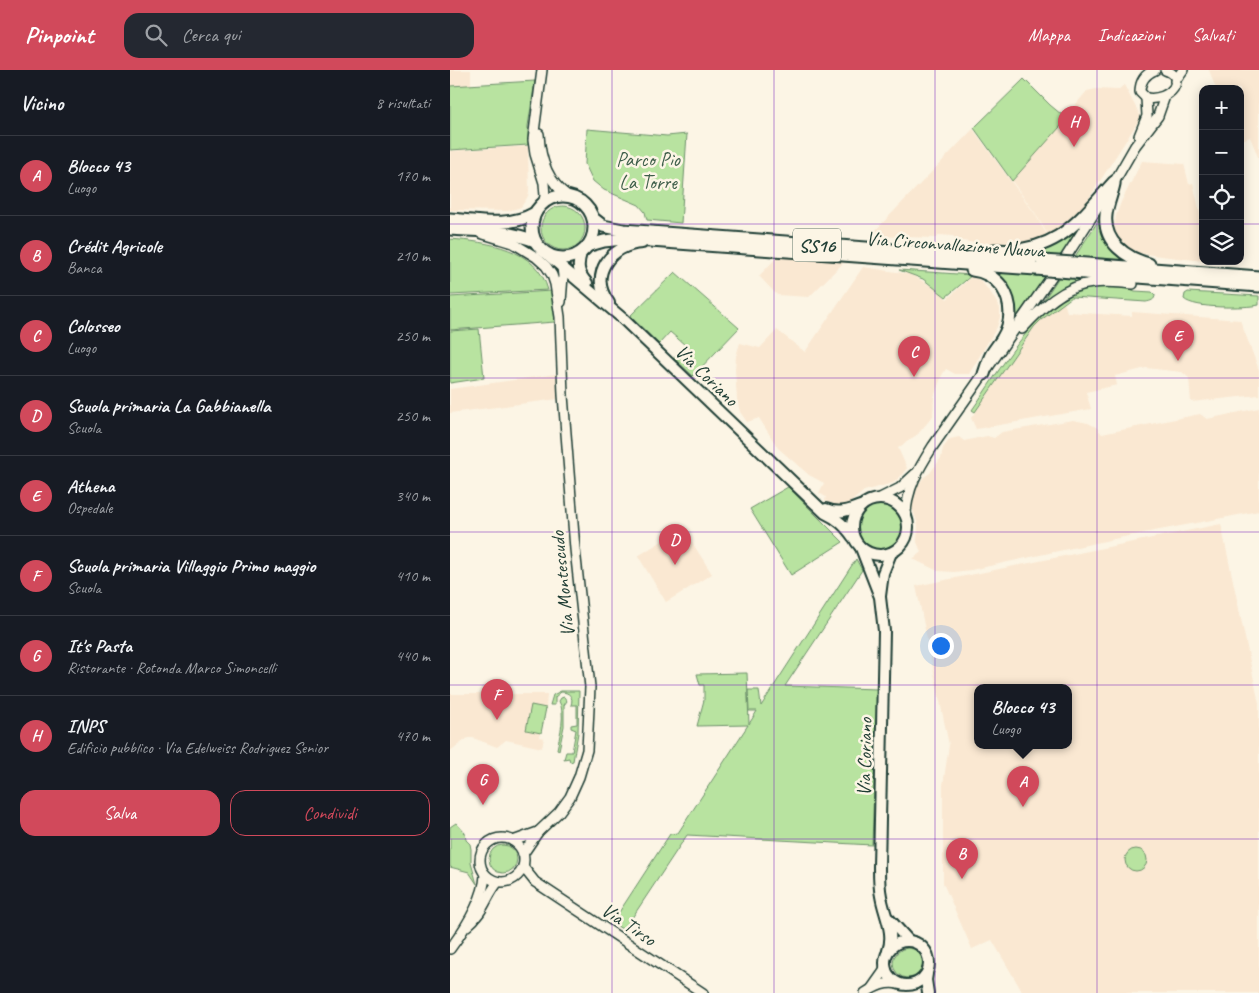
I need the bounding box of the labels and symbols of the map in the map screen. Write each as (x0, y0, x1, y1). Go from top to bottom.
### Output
pin: H (1058, 106, 1090, 147)
park label: Parco Pio La Torre (616, 147, 681, 195)
street label: Via Circonvallazione Nuova (865, 226, 1047, 263)
road number: SS16 (793, 228, 841, 262)
pin: E (1162, 320, 1194, 361)
pin: C (898, 336, 930, 377)
street label: Via Coriano (670, 339, 744, 412)
pin: D (659, 524, 691, 565)
street label: Via Montescudo (544, 529, 580, 638)
your location (928, 633, 954, 659)
pin: F (481, 679, 513, 720)
street label: Via Coriano (851, 717, 878, 796)
pin: G (467, 764, 499, 805)
pin: A (1007, 766, 1039, 807)
pin: B (946, 838, 978, 879)
street label: Via Tirso (597, 897, 662, 952)

